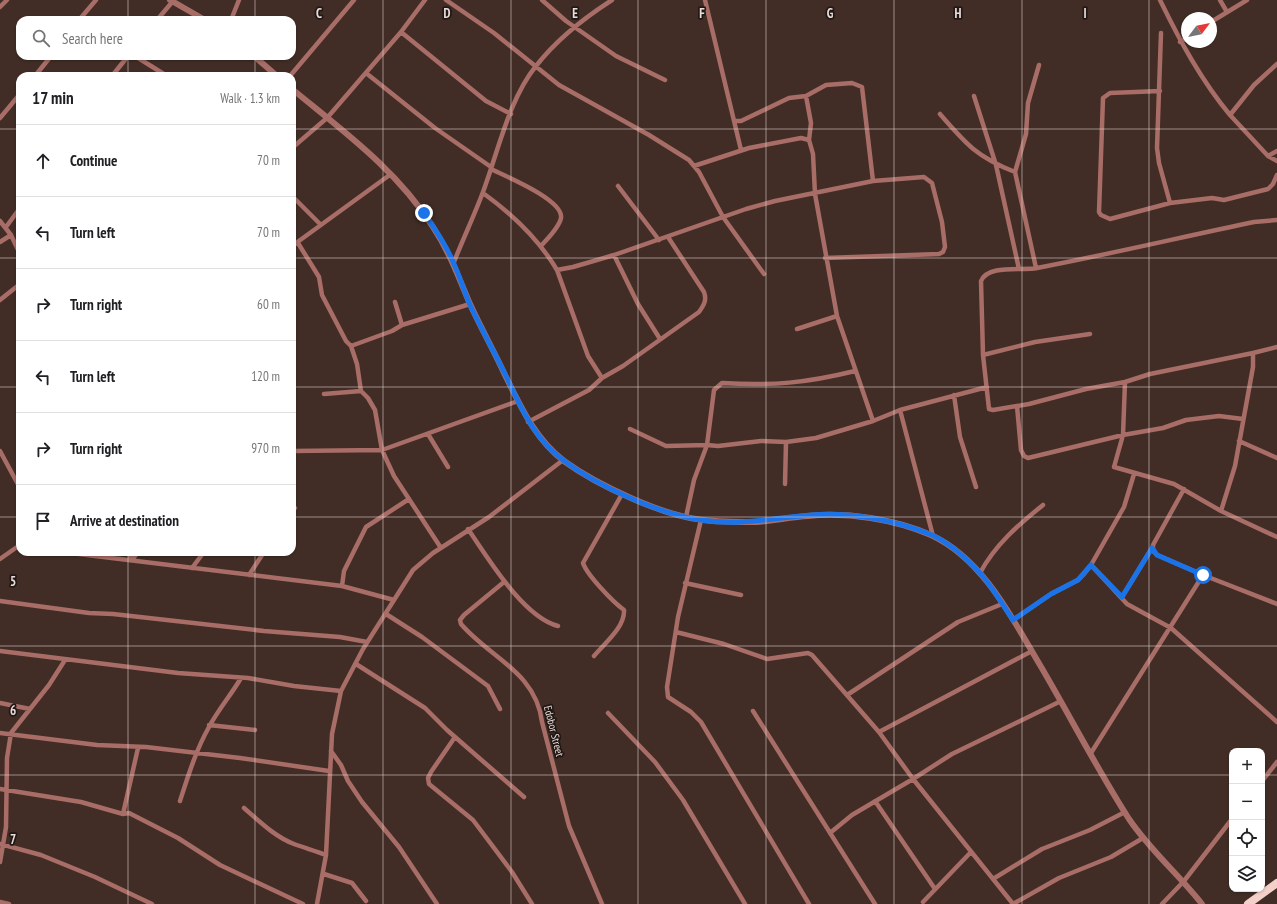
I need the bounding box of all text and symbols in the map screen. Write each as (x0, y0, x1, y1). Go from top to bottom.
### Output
text: C (316, 5, 322, 22)
text: D (444, 5, 451, 22)
text: E (572, 5, 578, 22)
text: F (699, 5, 705, 22)
text: G (827, 5, 834, 22)
text: H (955, 5, 962, 22)
text: I (1083, 5, 1087, 22)
north arrow (1181, 12, 1217, 48)
search box (16, 16, 296, 60)
icon: search (30, 27, 52, 49)
text: Search here (62, 29, 123, 48)
text: 17 min (32, 87, 74, 109)
text: Walk · 1.3 km (220, 90, 280, 107)
icon: ahead (32, 150, 54, 172)
text: Continue (70, 151, 117, 170)
text: 70 m (257, 152, 280, 169)
route end (415, 204, 433, 222)
icon: left (32, 222, 54, 244)
text: Turn left (70, 223, 115, 242)
text: 70 m (257, 224, 280, 241)
icon: right (32, 294, 54, 316)
text: Turn right (70, 295, 122, 314)
text: 60 m (257, 296, 280, 313)
icon: left (32, 366, 54, 388)
text: Turn left (70, 367, 115, 386)
text: 120 m (251, 368, 280, 385)
icon: right (32, 438, 54, 460)
text: Turn right (70, 439, 122, 458)
text: 970 m (251, 440, 280, 457)
icon: arrive (32, 510, 54, 532)
text: Arrive at destination (70, 511, 179, 530)
route start (1194, 566, 1212, 584)
text: 5 (10, 573, 16, 590)
text: 6 (10, 702, 16, 719)
street label: Edobor Street (541, 704, 567, 758)
map controls (1229, 748, 1265, 892)
button: + (1229, 748, 1265, 784)
button: − (1229, 784, 1265, 820)
button: locate (1229, 820, 1265, 856)
text: 7 (10, 831, 16, 848)
button: layers (1229, 856, 1265, 892)

